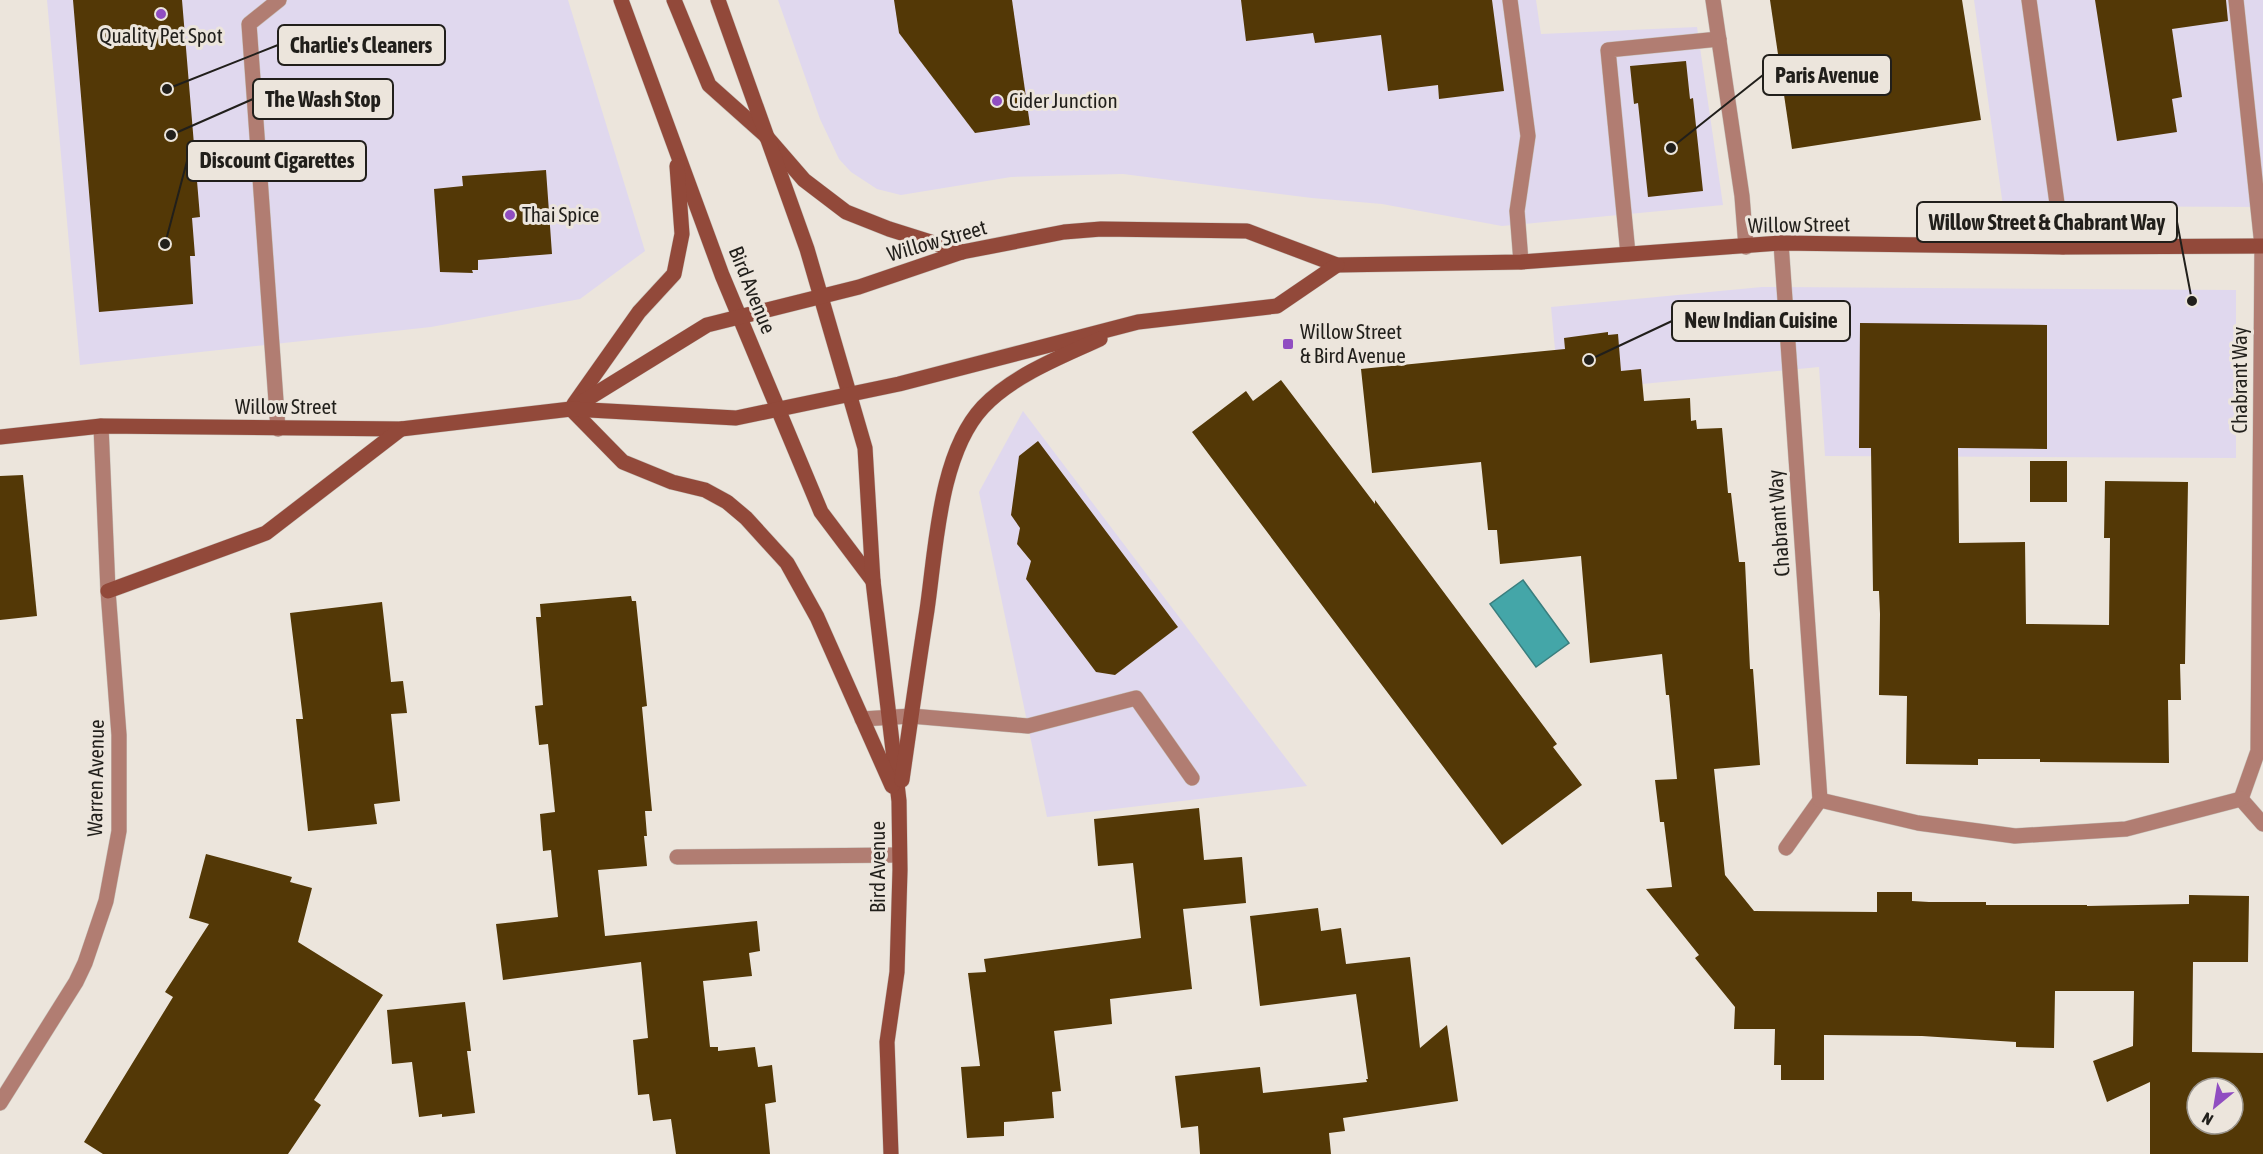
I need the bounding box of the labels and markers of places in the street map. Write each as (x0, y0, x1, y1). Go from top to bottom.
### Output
marker: Quality Pet Spot (154, 7, 168, 21)
place label: Quality Pet Spot (99, 23, 223, 47)
callout: Charlie's Cleaners (278, 25, 445, 65)
callout: Paris Avenue (1763, 55, 1891, 95)
callout: The Wash Stop (253, 79, 393, 119)
place label: Cider Junction (1009, 88, 1118, 112)
marker: Cider Junction (990, 94, 1004, 108)
callout: Discount Cigarettes (187, 141, 366, 181)
place label: Thai Spice (522, 202, 599, 226)
callout: Willow Street & Chabrant Way (1917, 202, 2177, 242)
marker: Thai Spice (503, 208, 517, 222)
callout: New Indian Cuisine (1672, 301, 1850, 341)
place label: Willow Street & Bird Avenue (1300, 319, 1406, 367)
marker: Willow Street & Bird Avenue (1281, 337, 1295, 351)

